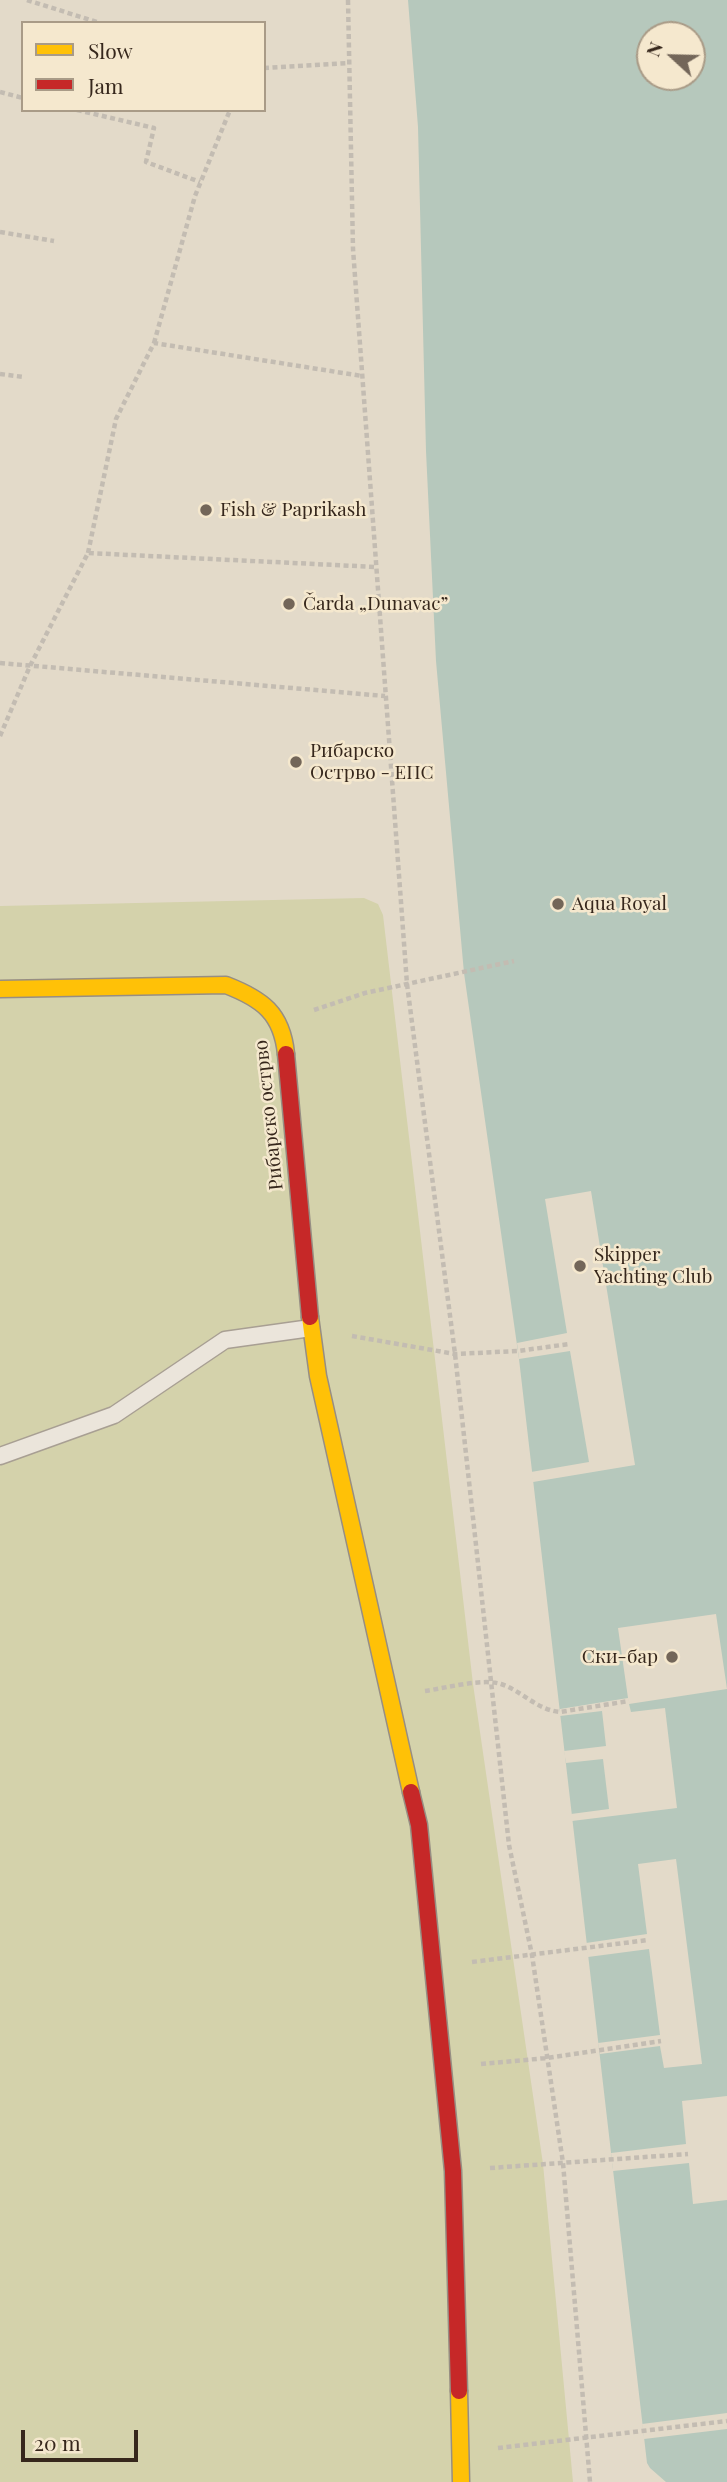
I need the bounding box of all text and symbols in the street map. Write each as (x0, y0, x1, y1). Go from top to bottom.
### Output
legend (21, 21, 266, 112)
north arrow (636, 21, 706, 91)
text: Slow (88, 36, 133, 64)
text: N (639, 38, 668, 60)
text: Jam (88, 71, 124, 99)
place label: Fish & Paprikash (220, 499, 366, 521)
marker: Fish & Paprikash (198, 502, 214, 518)
place label: Čarda „Dunavac” (303, 593, 448, 615)
marker: Čarda „Dunavac” (281, 596, 297, 612)
place label: Рибарско Острво - ЕПС (310, 740, 433, 784)
marker: Рибарско Острво - ЕПС (288, 754, 304, 770)
place label: Aqua Royal (572, 893, 667, 915)
marker: Aqua Royal (550, 896, 566, 912)
street label: Рибарско острво (250, 1039, 288, 1191)
place label: Skipper Yachting Club (594, 1244, 712, 1288)
marker: Skipper Yachting Club (572, 1258, 588, 1274)
place label: Ски-бар (582, 1646, 658, 1668)
marker: Ски-бар (664, 1649, 680, 1665)
scale bar (24, 2416, 142, 2460)
text: 20 m (34, 2428, 81, 2456)

